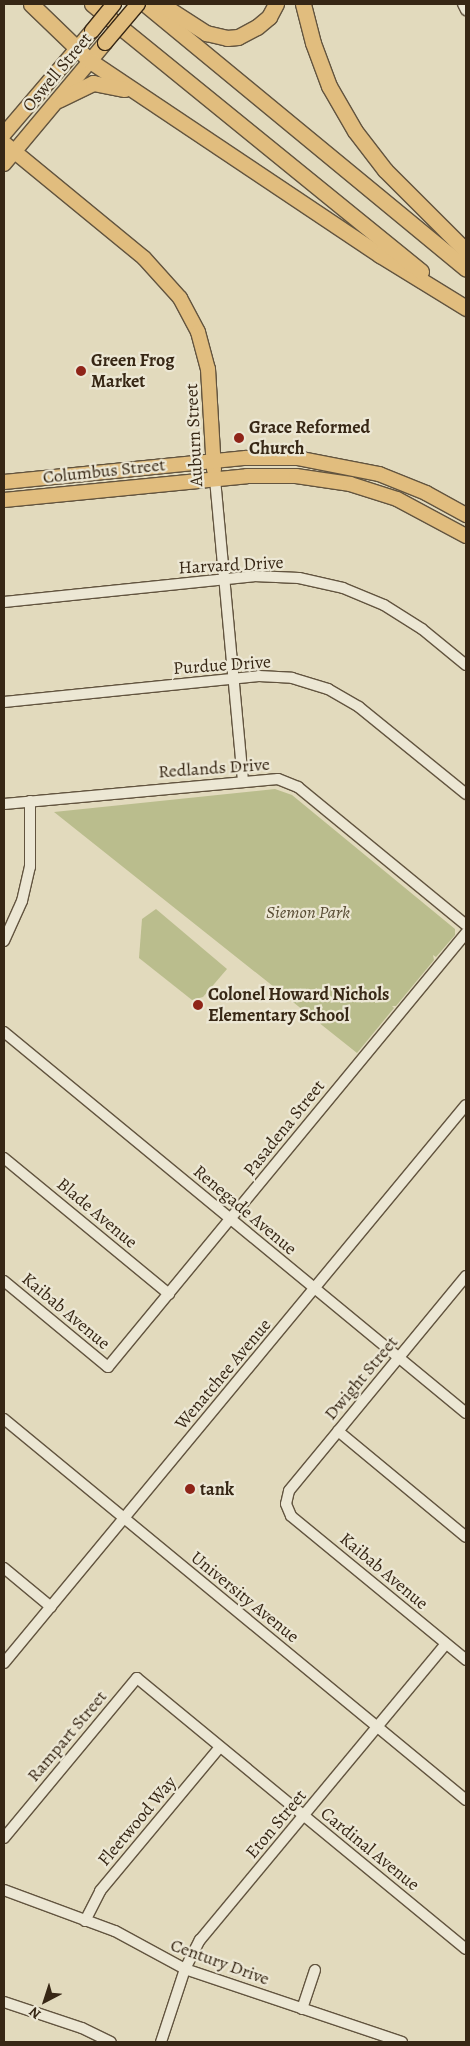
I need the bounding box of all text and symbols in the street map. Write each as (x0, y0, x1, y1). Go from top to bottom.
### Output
street label: Oswell Street (18, 28, 96, 116)
place label: Green Frog Market (91, 350, 174, 392)
marker: Green Frog Market (75, 365, 87, 377)
street label: Auburn Street (181, 383, 207, 487)
place label: Grace Reformed Church (249, 417, 370, 459)
marker: Grace Reformed Church (233, 432, 245, 444)
street label: Columbus Street (42, 454, 166, 488)
street label: Harvard Drive (178, 551, 284, 579)
street label: Purdue Drive (172, 651, 272, 679)
street label: Redlands Drive (158, 753, 270, 783)
park label: Siemon Park (266, 901, 350, 923)
place label: Colonel Howard Nichols Elementary School (208, 984, 389, 1026)
marker: Colonel Howard Nichols Elementary School (192, 999, 204, 1011)
street label: Pasadena Street (239, 1076, 329, 1180)
street label: Renegade Avenue (189, 1160, 301, 1260)
street label: Blade Avenue (52, 1173, 142, 1253)
street label: Kaibab Avenue (18, 1268, 114, 1354)
street label: Wenatchee Avenue (170, 1314, 276, 1434)
street label: Dwight Street (320, 1332, 402, 1424)
place label: tank (200, 1478, 234, 1500)
marker: tank (184, 1483, 196, 1495)
street label: Kaibab Avenue (336, 1528, 432, 1614)
street label: University Avenue (187, 1547, 303, 1647)
street label: Rampart Street (23, 1686, 111, 1786)
street label: Fleetwood Way (93, 1772, 181, 1870)
street label: Eton Street (241, 1785, 311, 1863)
street label: Cardinal Avenue (316, 1803, 424, 1895)
street label: Century Drive (168, 1934, 272, 1990)
north arrow (20, 1976, 70, 2026)
text: N (25, 2002, 45, 2023)

